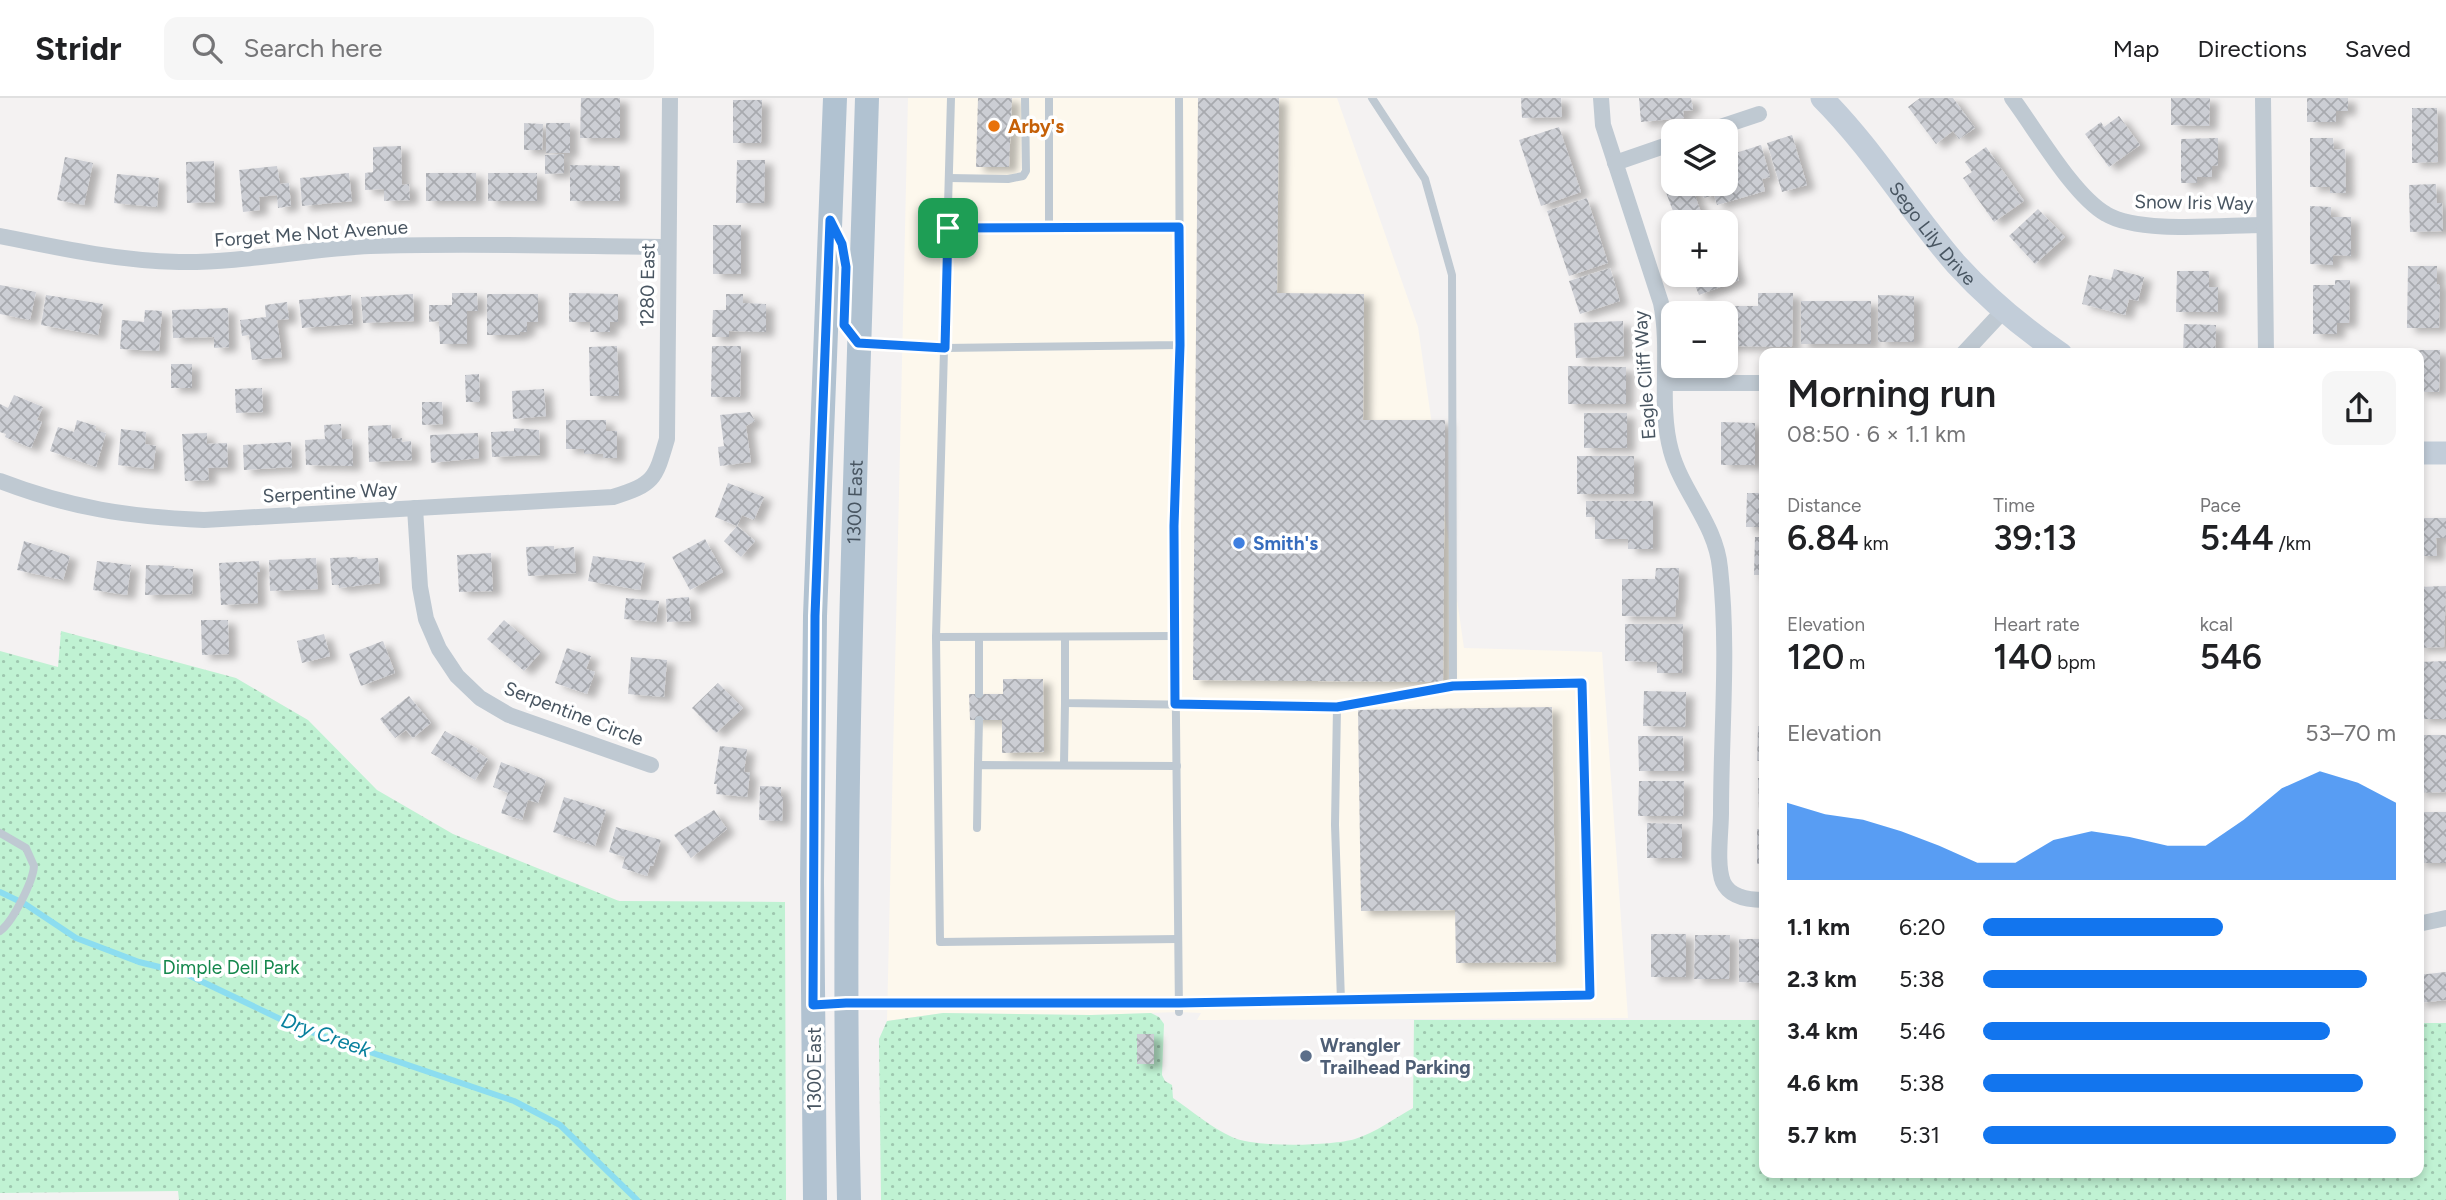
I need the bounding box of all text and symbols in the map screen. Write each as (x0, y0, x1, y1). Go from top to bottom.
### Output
search box (164, 17, 654, 80)
text: Stridr (35, 29, 122, 68)
icon: search (188, 29, 226, 67)
text: Search here (244, 32, 383, 64)
text: Map (2113, 34, 2159, 63)
text: Directions (2197, 34, 2307, 63)
text: Saved (2345, 34, 2411, 63)
place label: Arby's (1008, 115, 1064, 138)
marker: Arby's (986, 118, 1002, 134)
map controls (1661, 119, 1738, 378)
button: layers (1661, 119, 1738, 196)
street label: Sego Lily Drive (1884, 177, 1981, 290)
street label: Snow Iris Way (2134, 190, 2254, 215)
pin (918, 198, 978, 258)
icon: arrive (929, 209, 967, 247)
button: + (1661, 210, 1738, 287)
street label: Forget Me Not Avenue (213, 215, 409, 252)
street label: 1280 East (635, 243, 660, 327)
button: − (1661, 301, 1738, 378)
street label: Eagle Cliff Way (1629, 310, 1660, 440)
text: Morning run (1787, 371, 1996, 417)
button: share (2322, 371, 2396, 445)
text: 08:50 · 6 × 1.1 km (1787, 420, 1966, 448)
street label: 1300 East (842, 460, 868, 545)
street label: Serpentine Way (262, 477, 398, 508)
text: Distance (1787, 494, 1861, 517)
text: Time (1993, 494, 2035, 517)
text: Pace (2200, 494, 2241, 517)
text: 6.84 (1787, 517, 1859, 559)
text: 39:13 (1993, 517, 2077, 559)
text: 5:44 (2200, 517, 2274, 559)
place label: Smith's (1253, 532, 1318, 555)
text: km (1859, 532, 1889, 555)
text: /km (2274, 532, 2311, 555)
marker: Smith's (1231, 535, 1247, 551)
text: Elevation (1787, 613, 1865, 636)
text: Heart rate (1993, 613, 2080, 636)
text: kcal (2200, 613, 2233, 636)
text: 120 (1787, 636, 1844, 678)
text: 140 (1993, 636, 2053, 678)
text: 546 (2200, 636, 2262, 678)
text: m (1844, 651, 1865, 674)
text: bpm (2053, 651, 2096, 674)
street label: Serpentine Circle (501, 676, 647, 751)
text: Elevation (1787, 719, 1882, 747)
text: 53–70 m (2305, 719, 2396, 747)
text: 1.1 km (1787, 913, 1850, 941)
text: 6:20 (1899, 913, 1945, 941)
park label: Dimple Dell Park (163, 956, 300, 979)
text: 2.3 km (1787, 965, 1857, 993)
text: 5:38 (1899, 965, 1945, 993)
water label: Dry Creek (278, 1007, 375, 1063)
text: 3.4 km (1787, 1017, 1858, 1045)
text: 5:46 (1899, 1017, 1945, 1045)
street label: 1300 East (803, 1027, 826, 1111)
place label: Wrangler Trailhead Parking (1320, 1034, 1471, 1079)
marker: Wrangler Trailhead Parking (1298, 1048, 1314, 1064)
text: 4.6 km (1787, 1069, 1859, 1097)
text: 5:38 (1899, 1069, 1945, 1097)
text: 5.7 km (1787, 1121, 1857, 1149)
text: 5:31 (1899, 1121, 1940, 1149)

